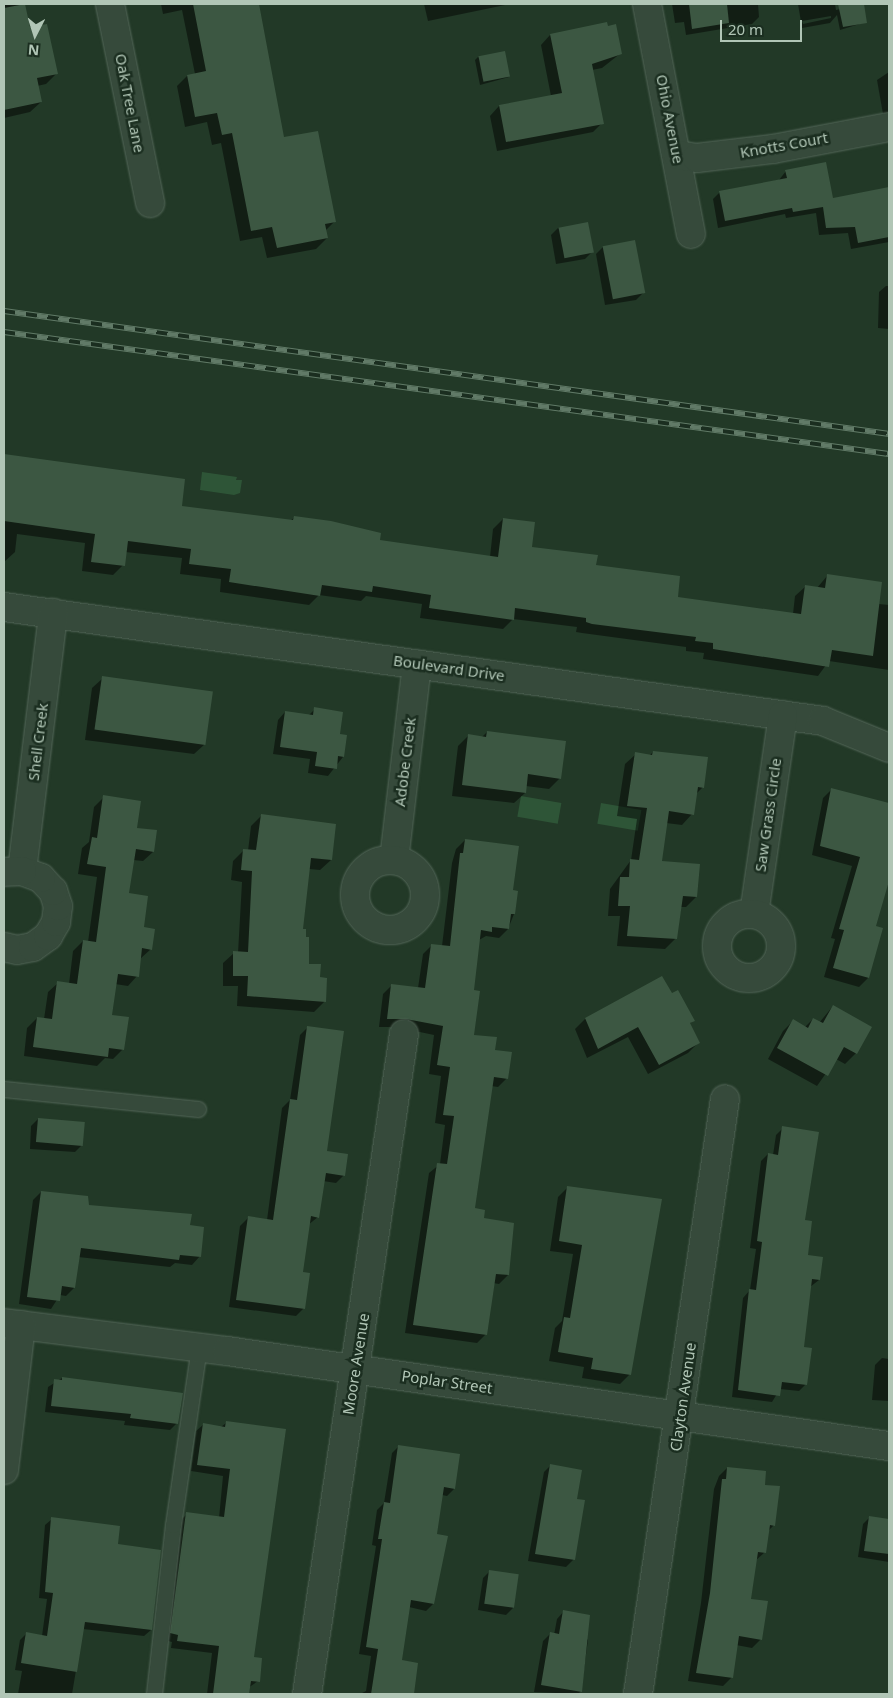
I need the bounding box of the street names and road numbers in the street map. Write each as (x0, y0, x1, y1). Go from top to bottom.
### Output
street label: Oak Tree Lane (112, 52, 148, 154)
street label: Ohio Avenue (653, 73, 687, 165)
street label: Knotts Court (739, 128, 829, 162)
street label: Boulevard Drive (392, 651, 506, 685)
street label: Shell Creek (24, 702, 52, 782)
street label: Adobe Creek (391, 716, 419, 808)
street label: Saw Grass Circle (751, 757, 785, 873)
street label: Moore Avenue (339, 1312, 373, 1416)
street label: Clayton Avenue (666, 1341, 700, 1453)
street label: Poplar Street (400, 1367, 494, 1397)

